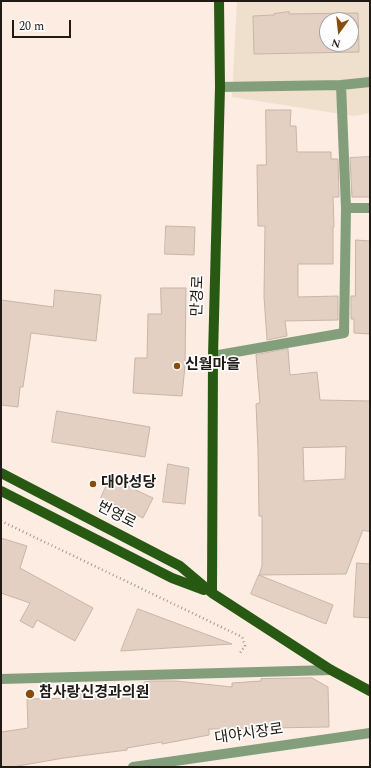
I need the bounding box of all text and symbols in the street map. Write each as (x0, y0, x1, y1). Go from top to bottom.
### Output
scale bar (14, 12, 73, 38)
north arrow (319, 12, 359, 52)
text: 20 m (19, 17, 44, 36)
text: N (329, 34, 343, 52)
street label: 만경로 (189, 275, 209, 317)
place label: 신월마을 (185, 357, 240, 375)
marker: 신월마을 (172, 361, 182, 371)
place label: 대야성당 (101, 475, 156, 493)
marker: 대야성당 (88, 479, 98, 489)
street label: 번영로 (93, 499, 139, 533)
place label: 참사랑신경과의원 (39, 685, 149, 703)
marker: 참사랑신경과의원 (24, 688, 36, 700)
street label: 대야시장로 (214, 721, 284, 749)

